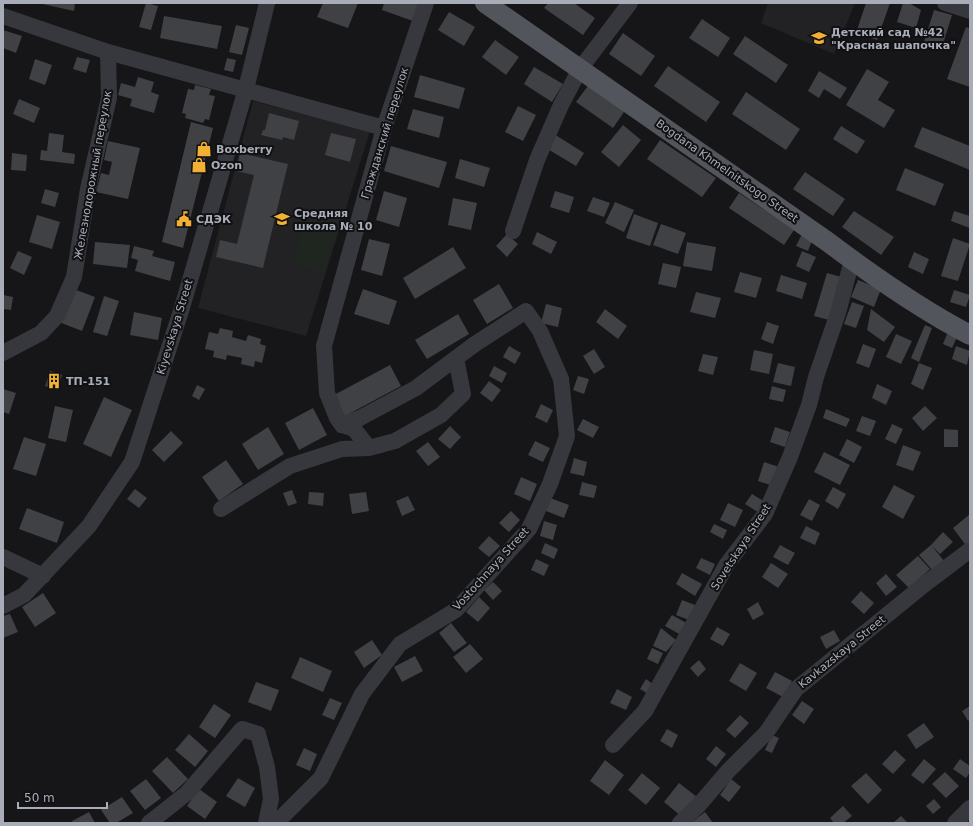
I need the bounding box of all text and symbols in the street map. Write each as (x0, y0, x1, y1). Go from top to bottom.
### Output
place label: Детский сад №42 "Красная шапочка" (831, 26, 956, 52)
school or university icon: Детский сад №42 "Красная шапочка" (810, 29, 828, 47)
street label: Гражданский переулок (359, 65, 411, 200)
street label: Железнодорожный переулок (72, 89, 114, 260)
street label: Bogdana Khmelnitskogo Street (654, 117, 801, 226)
shop icon: Boxberry (195, 140, 213, 158)
place label: Boxberry (216, 143, 272, 156)
shop icon: Ozon (190, 156, 208, 174)
place label: Ozon (211, 159, 242, 172)
place label: Средняя школа № 10 (294, 207, 373, 233)
public building icon: СДЭК (175, 210, 193, 228)
school or university icon: Средняя школа № 10 (273, 210, 291, 228)
place label: СДЭК (196, 213, 231, 226)
street label: Kiyevskaya Street (154, 277, 196, 376)
building icon: ТП-151 (45, 372, 63, 390)
place label: ТП-151 (66, 375, 110, 388)
street label: Sovetskaya Street (708, 501, 774, 593)
street label: Vostochnaya Street (450, 524, 532, 613)
street label: Kavkazskaya Street (796, 613, 888, 691)
scale bar (18, 784, 107, 810)
text: 50 m (24, 791, 55, 805)

